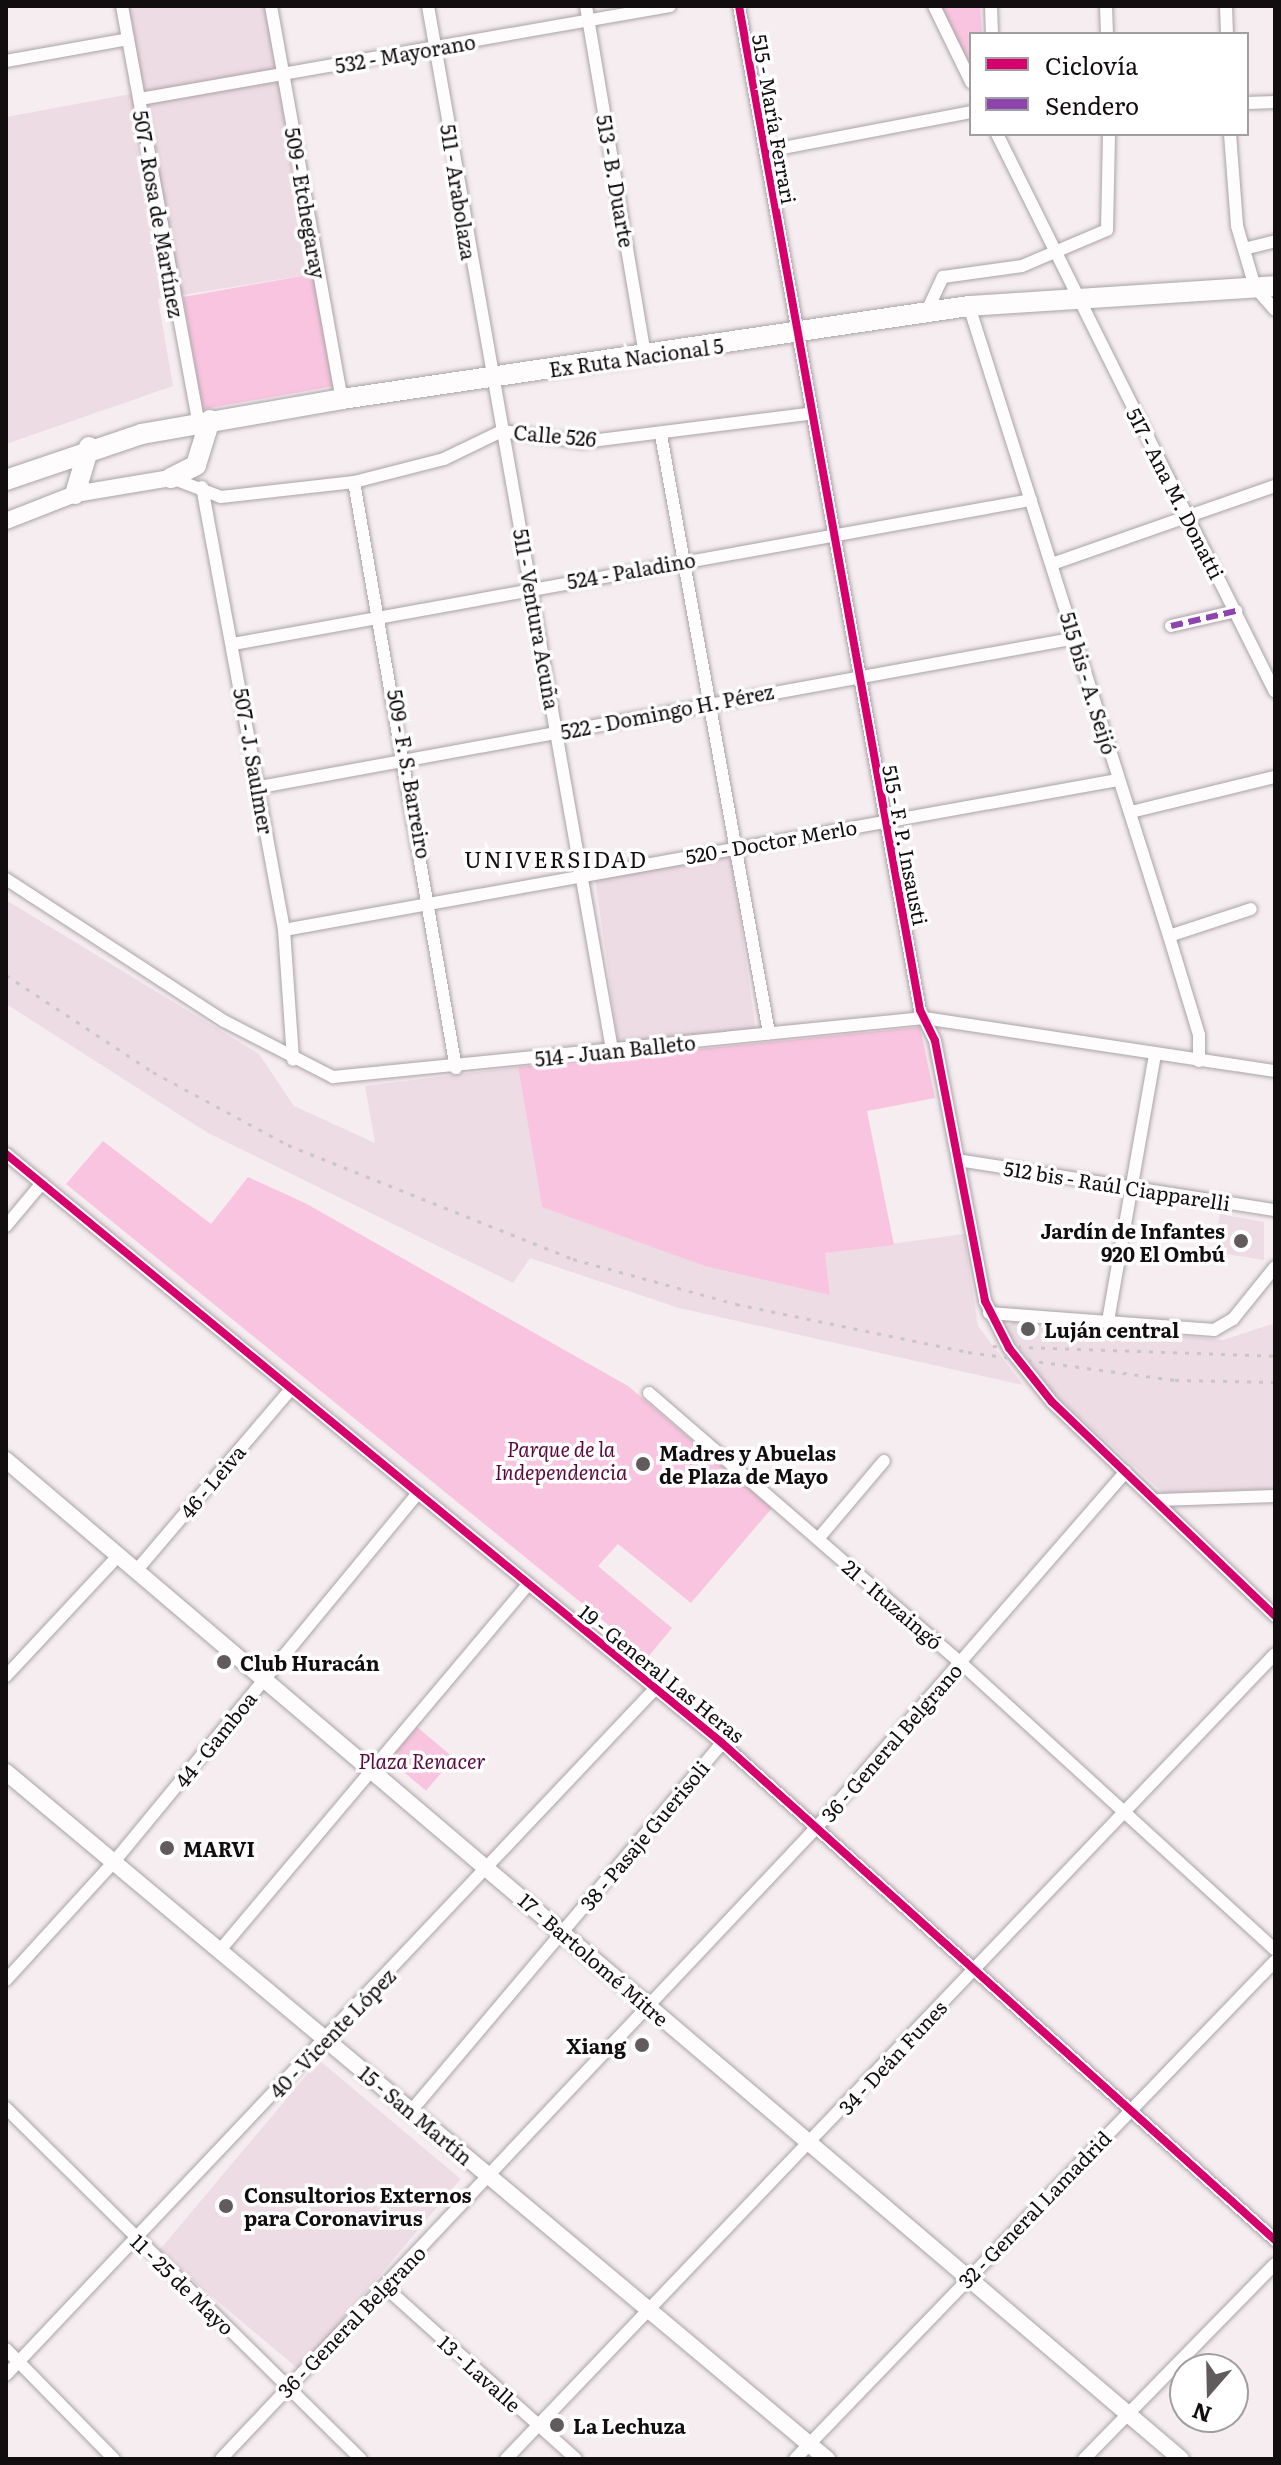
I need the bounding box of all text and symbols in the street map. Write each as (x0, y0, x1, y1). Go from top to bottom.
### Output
street label: 532 - Mayorano (333, 29, 477, 77)
street label: 515 - María Ferrari (748, 32, 802, 206)
legend (969, 32, 1249, 136)
text: Ciclovía (1045, 47, 1138, 82)
text: Sendero (1045, 87, 1139, 122)
street label: 507 - Rosa de Martínez (129, 108, 189, 320)
street label: 513 - B. Duarte (593, 113, 639, 249)
street label: 511 - Arabolaza (436, 122, 482, 262)
street label: 509 - Etchegaray (281, 125, 331, 281)
street label: Ex Ruta Nacional 5 (547, 333, 725, 381)
street label: 517 - Ana M. Donatti (1122, 403, 1230, 583)
street label: Calle 526 (513, 419, 597, 451)
street label: 511 - Ventura Acuña (509, 527, 565, 711)
street label: 524 - Paladino (565, 547, 697, 593)
street label: 515 bis - A. Seijó (1056, 609, 1122, 757)
street label: 522 - Domingo H. Pérez (558, 679, 776, 743)
street label: 507 - J. Saulmer (229, 686, 279, 836)
street label: 509 - F. S. Barreiro (383, 687, 437, 861)
street label: 515 - F. P. Insausti (879, 763, 933, 927)
street label: 520 - Doctor Merlo (683, 814, 859, 868)
district label: UNIVERSIDAD (464, 846, 648, 872)
street label: 514 - Juan Balleto (533, 1030, 697, 1070)
street label: 512 bis - Raúl Ciapparelli (1002, 1155, 1232, 1215)
place label: Jardín de Infantes 920 El Ombú (1040, 1218, 1225, 1265)
marker: Jardín de Infantes 920 El Ombú (1232, 1232, 1250, 1250)
place label: Luján central (1044, 1317, 1179, 1341)
marker: Luján central (1019, 1320, 1037, 1338)
park label: Parque de la Independencia (495, 1437, 627, 1484)
street label: 46 - Leiva (174, 1439, 250, 1523)
place label: Madres y Abuelas de Plaza de Mayo (659, 1440, 836, 1487)
marker: Madres y Abuelas de Plaza de Mayo (634, 1455, 652, 1473)
street label: 21 - Ituzaingó (838, 1554, 948, 1654)
street label: 19 - General Las Heras (575, 1599, 749, 1747)
place label: Club Huracán (240, 1650, 380, 1674)
marker: Club Huracán (215, 1653, 233, 1671)
street label: 36 - General Belgrano (816, 1658, 966, 1826)
street label: 44 - Gamboa (169, 1686, 261, 1792)
park label: Plaza Renacer (358, 1748, 486, 1772)
street label: 38 - Pasaje Guerisoli (575, 1755, 713, 1915)
place label: MARVI (183, 1836, 255, 1860)
marker: MARVI (158, 1839, 176, 1857)
street label: 17 - Bartolomé Mitre (514, 1888, 674, 2030)
street label: 40 - Vicente López (264, 1963, 400, 2103)
street label: 34 - Deán Funes (833, 1995, 951, 2119)
place label: Xiang (566, 2033, 626, 2057)
marker: Xiang (633, 2036, 651, 2054)
street label: 15 - San Martín (354, 2061, 478, 2169)
street label: 32 - General Lamadrid (953, 2126, 1115, 2292)
place label: Consultorios Externos para Coronavirus (244, 2182, 471, 2229)
marker: Consultorios Externos para Coronavirus (215, 2195, 237, 2217)
street label: 11 - 25 de Mayo (126, 2229, 240, 2339)
street label: 36 - General Belgrano (272, 2240, 430, 2402)
street label: 13 - Lavalle (434, 2330, 526, 2416)
north arrow (1169, 2353, 1249, 2433)
text: N (1187, 2395, 1216, 2433)
place label: La Lechuza (573, 2413, 686, 2437)
marker: La Lechuza (548, 2416, 566, 2434)

